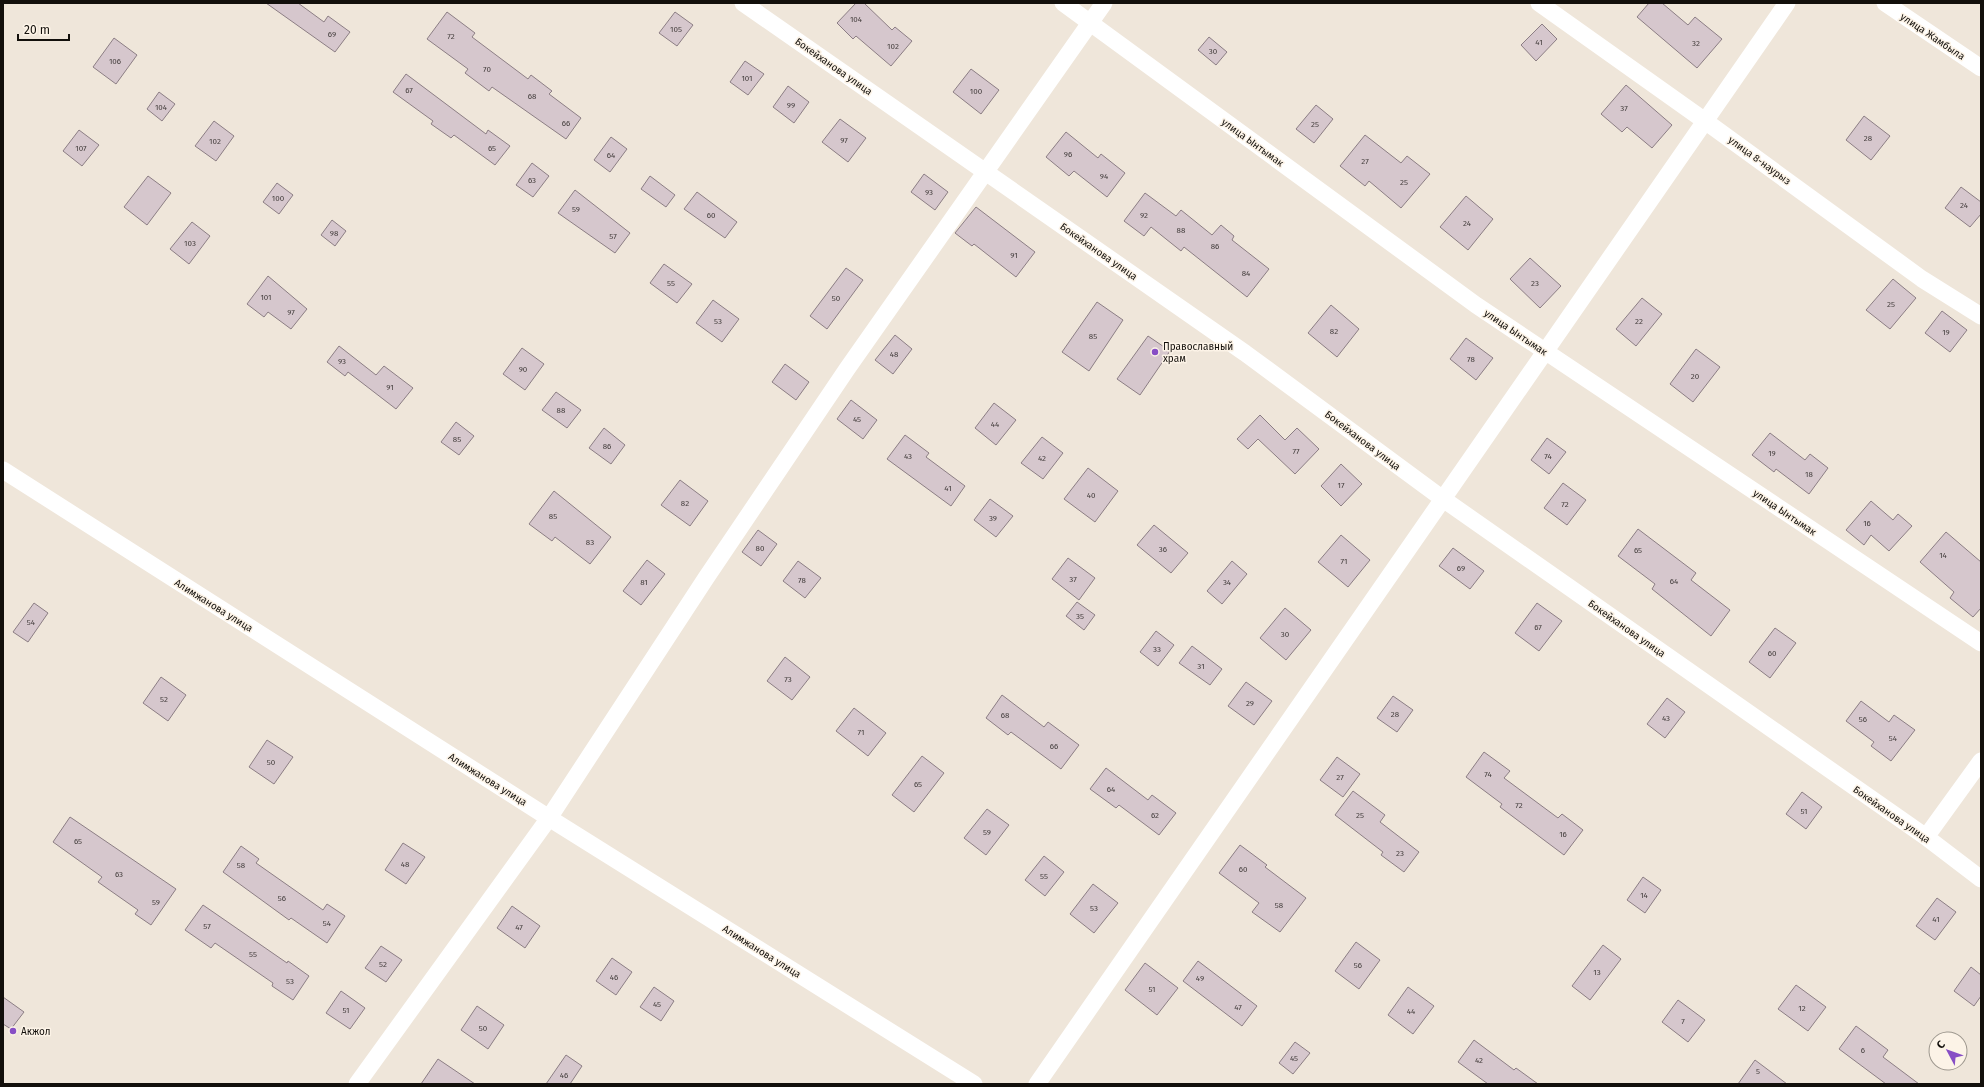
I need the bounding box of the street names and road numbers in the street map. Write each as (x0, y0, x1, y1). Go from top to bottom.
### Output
street label: улица Жамбыла (1898, 11, 1967, 63)
street label: Бокейханова улица (792, 36, 874, 98)
street label: улица Ынтымак (1219, 116, 1286, 170)
street label: улица 8-наурыз (1726, 134, 1793, 188)
street label: Бокейханова улица (1057, 221, 1139, 283)
street label: улица Ынтымак (1481, 307, 1550, 359)
street label: Бокейханова улица (1322, 408, 1403, 473)
street label: улица Ынтымак (1750, 487, 1819, 539)
street label: Алимжанова улица (172, 577, 255, 635)
street label: Бокейханова улица (1585, 598, 1667, 660)
street label: Алимжанова улица (446, 751, 529, 809)
street label: Бокейханова улица (1850, 784, 1932, 846)
street label: Алимжанова улица (720, 923, 803, 981)

